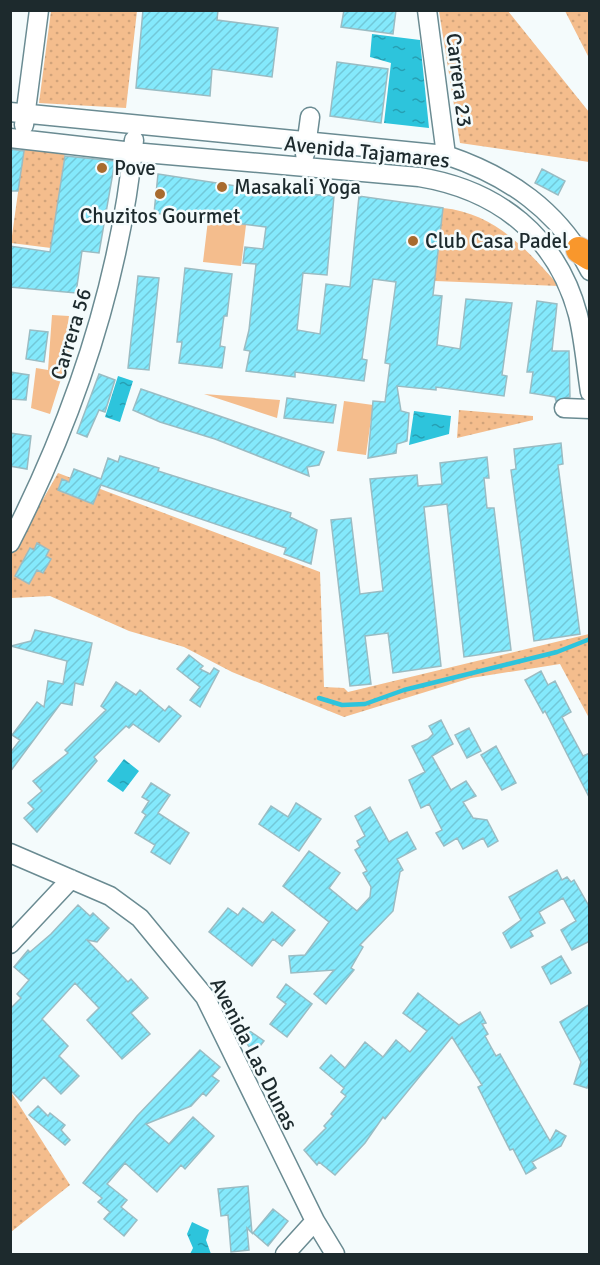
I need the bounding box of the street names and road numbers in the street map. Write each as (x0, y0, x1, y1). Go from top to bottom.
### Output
street label: Carrera 23 (440, 32, 478, 128)
street label: Avenida Tajamares (283, 130, 451, 174)
street label: Carrera 56 (45, 285, 97, 383)
street label: Avenida Las Dunas (204, 974, 304, 1134)

